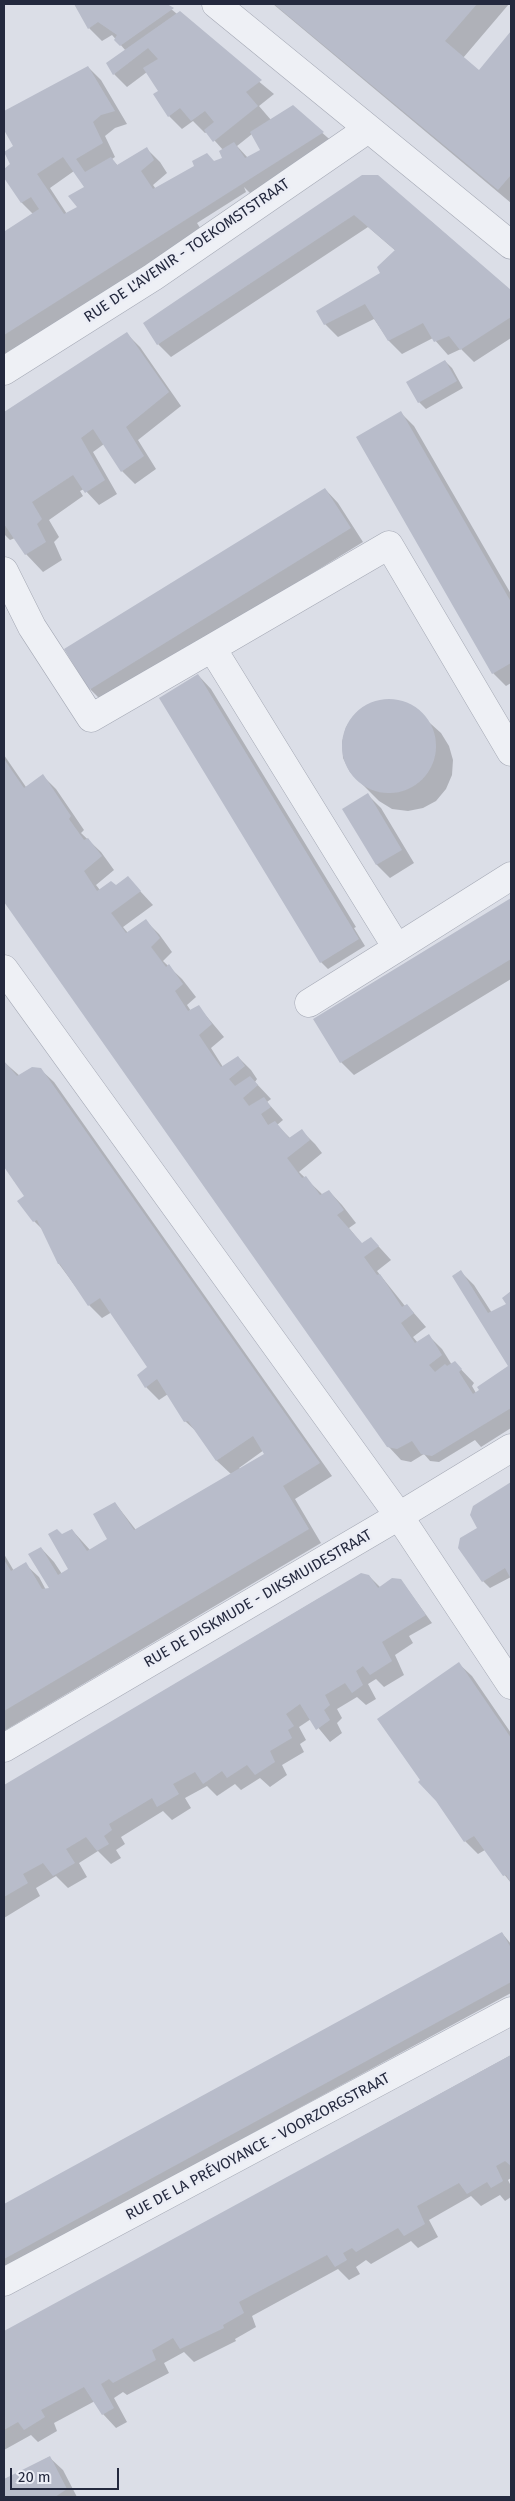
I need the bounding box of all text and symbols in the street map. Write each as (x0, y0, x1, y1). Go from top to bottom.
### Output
street label: RUE DE L'AVENIR - TOEKOMSTSTRAAT (81, 175, 293, 327)
street label: RUE DE DISKMUDE - DIKSMUIDESTRAAT (141, 1526, 375, 1672)
street label: RUE DE LA PRÉVOYANCE - VOORZORGSTRAAT (123, 2069, 393, 2225)
scale bar (12, 2458, 121, 2490)
text: 20 m (18, 2468, 51, 2486)

